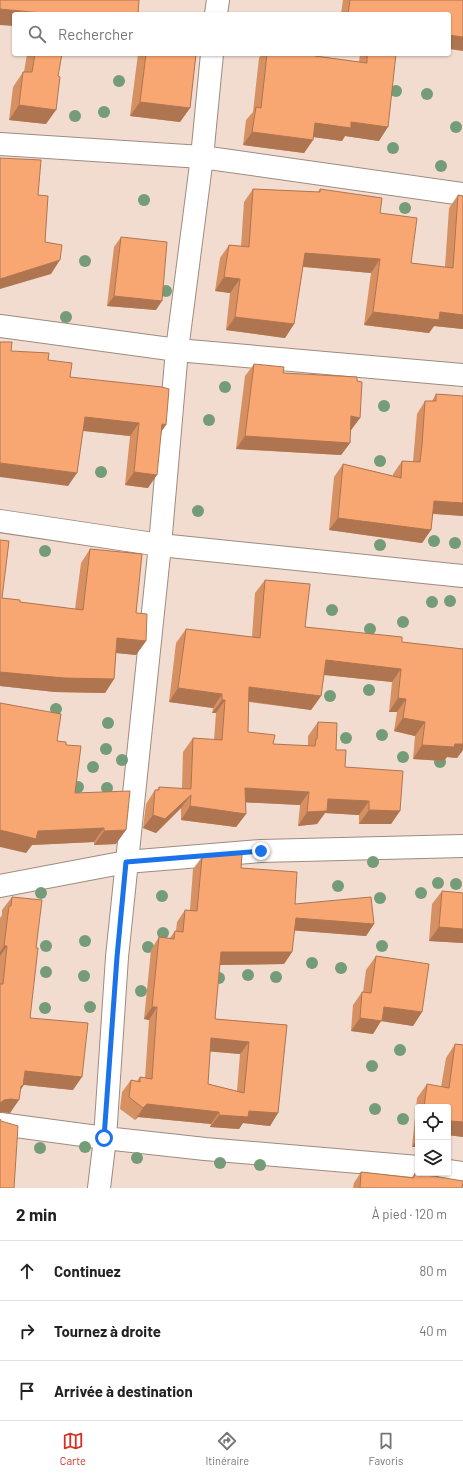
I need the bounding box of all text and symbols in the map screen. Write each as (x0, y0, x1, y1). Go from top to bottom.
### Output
search box (12, 12, 451, 56)
icon: search (26, 23, 48, 45)
text: Rechercher (58, 25, 134, 43)
route end (252, 842, 270, 860)
map controls (415, 1104, 451, 1176)
button: locate (415, 1104, 451, 1140)
route start (95, 1129, 113, 1147)
button: layers (415, 1140, 451, 1176)
text: 2 min (16, 1204, 57, 1224)
text: À pied · 120 m (372, 1206, 447, 1222)
icon: ahead (16, 1260, 38, 1282)
text: Continuez (54, 1262, 121, 1280)
text: 80 m (420, 1263, 447, 1279)
icon: right (16, 1320, 38, 1342)
text: Tournez à droite (54, 1322, 161, 1340)
text: 40 m (419, 1323, 447, 1339)
icon: arrive (16, 1380, 38, 1402)
text: Arrivée à destination (54, 1382, 193, 1400)
tab: Carte (60, 1430, 86, 1467)
tab: Itinéraire (205, 1430, 249, 1467)
tab: Favoris (369, 1430, 403, 1467)

